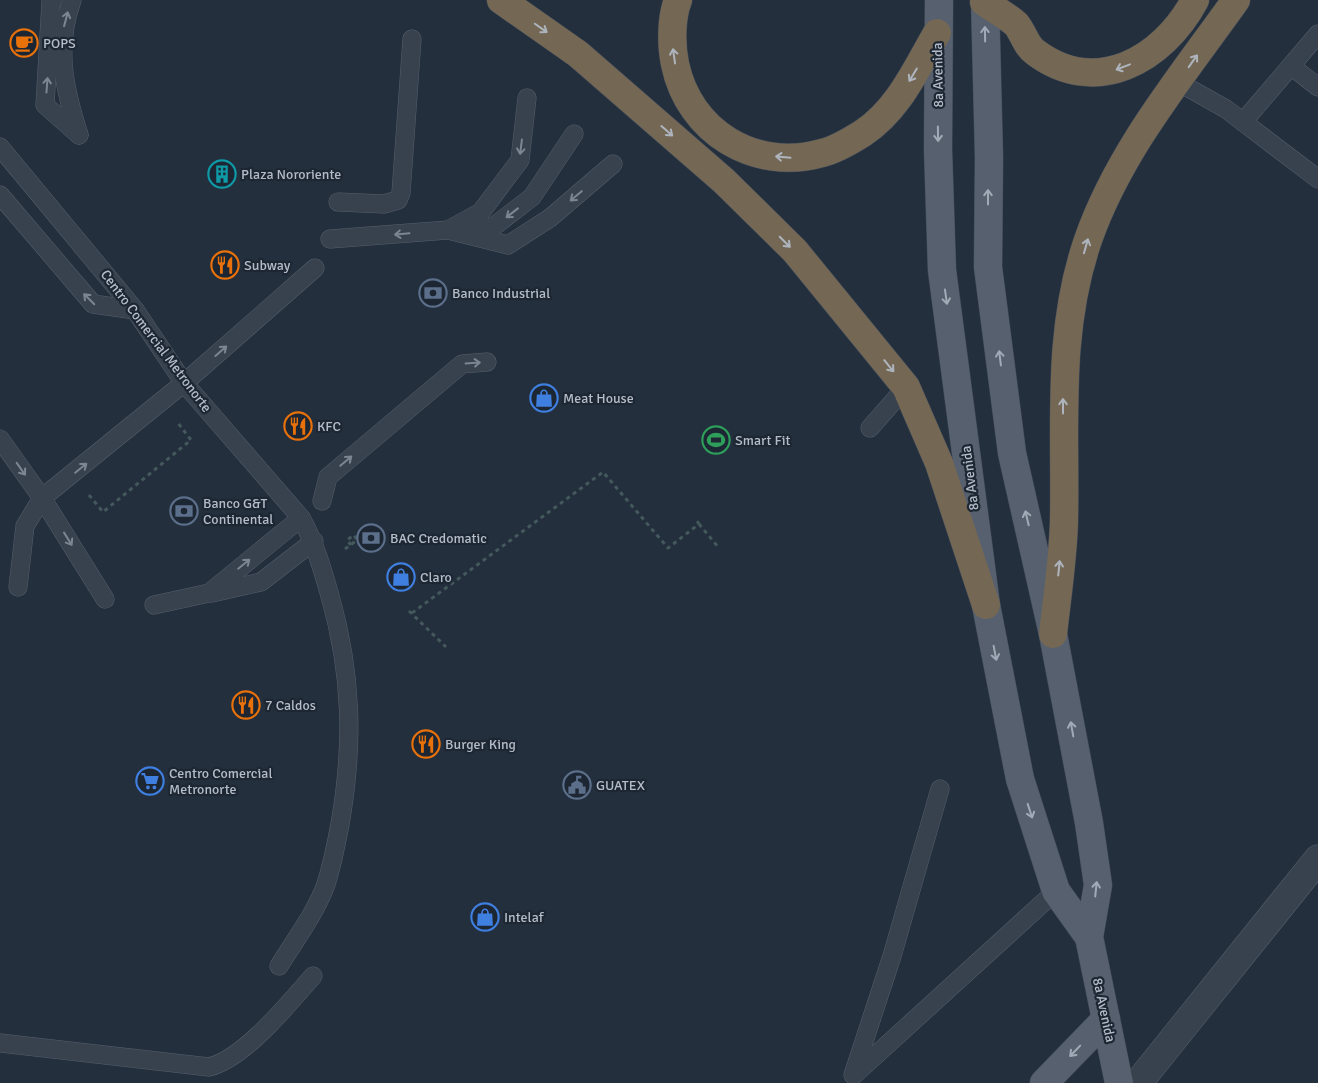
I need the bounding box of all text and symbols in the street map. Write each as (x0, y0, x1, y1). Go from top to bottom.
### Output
one-way arrow (61, 12, 71, 28)
one-way arrow (534, 23, 548, 33)
one-way arrow (981, 26, 990, 42)
cafe icon: POPS (9, 28, 39, 58)
place label: POPS (43, 35, 76, 52)
street label: 8a Avenida (929, 42, 947, 108)
one-way arrow (669, 49, 679, 65)
one-way arrow (1188, 54, 1198, 68)
one-way arrow (1116, 63, 1131, 72)
one-way arrow (907, 68, 917, 82)
one-way arrow (42, 77, 52, 93)
one-way arrow (660, 125, 673, 137)
one-way arrow (933, 126, 943, 142)
one-way arrow (516, 138, 526, 154)
one-way arrow (775, 152, 791, 162)
building icon: Plaza Nororiente (207, 159, 237, 189)
place label: Plaza Nororiente (241, 166, 341, 183)
one-way arrow (983, 189, 993, 205)
one-way arrow (569, 190, 582, 202)
one-way arrow (506, 207, 519, 218)
one-way arrow (394, 229, 410, 238)
one-way arrow (779, 235, 791, 247)
one-way arrow (1082, 238, 1092, 254)
restaurant icon: Subway (210, 250, 240, 280)
place label: Subway (244, 257, 291, 274)
street label: Centro Comercial Metronorte (97, 266, 215, 416)
bank icon: Banco Industrial (418, 278, 448, 308)
place label: Banco Industrial (452, 285, 550, 302)
one-way arrow (941, 288, 951, 304)
one-way arrow (83, 293, 95, 305)
one-way arrow (215, 346, 228, 357)
one-way arrow (994, 351, 1004, 367)
one-way arrow (465, 359, 481, 368)
one-way arrow (884, 360, 895, 373)
shop icon: Meat House (529, 383, 559, 413)
place label: Meat House (563, 390, 634, 407)
one-way arrow (1058, 398, 1068, 414)
restaurant icon: KFC (283, 411, 313, 441)
place label: KFC (317, 418, 341, 435)
sports icon: Smart Fit (701, 425, 731, 455)
place label: Smart Fit (735, 432, 790, 449)
street label: 8a Avenida (958, 445, 982, 511)
one-way arrow (340, 456, 353, 467)
one-way arrow (16, 461, 26, 475)
one-way arrow (74, 462, 87, 473)
place label: Banco G&T Continental (203, 495, 273, 528)
bank icon: Banco G&T Continental (169, 496, 199, 526)
one-way arrow (1021, 511, 1031, 527)
bank icon: BAC Credomatic (356, 523, 386, 553)
place label: BAC Credomatic (390, 530, 487, 547)
one-way arrow (63, 532, 73, 546)
one-way arrow (237, 559, 250, 570)
one-way arrow (1055, 560, 1064, 576)
shop icon: Claro (386, 562, 416, 592)
place label: Claro (420, 569, 452, 586)
one-way arrow (991, 645, 1000, 661)
restaurant icon: 7 Caldos (231, 690, 261, 720)
place label: 7 Caldos (265, 697, 316, 714)
one-way arrow (1067, 721, 1076, 737)
restaurant icon: Burger King (411, 729, 441, 759)
place label: Burger King (445, 736, 516, 753)
place label: Centro Comercial Metronorte (169, 765, 273, 798)
supermarket icon: Centro Comercial Metronorte (135, 766, 165, 796)
public building icon: GUATEX (562, 770, 592, 800)
place label: GUATEX (596, 777, 645, 794)
one-way arrow (1026, 803, 1036, 819)
one-way arrow (1092, 882, 1101, 898)
shop icon: Intelaf (470, 902, 500, 932)
place label: Intelaf (504, 909, 545, 926)
street label: 8a Avenida (1089, 976, 1119, 1044)
one-way arrow (1070, 1045, 1082, 1057)

